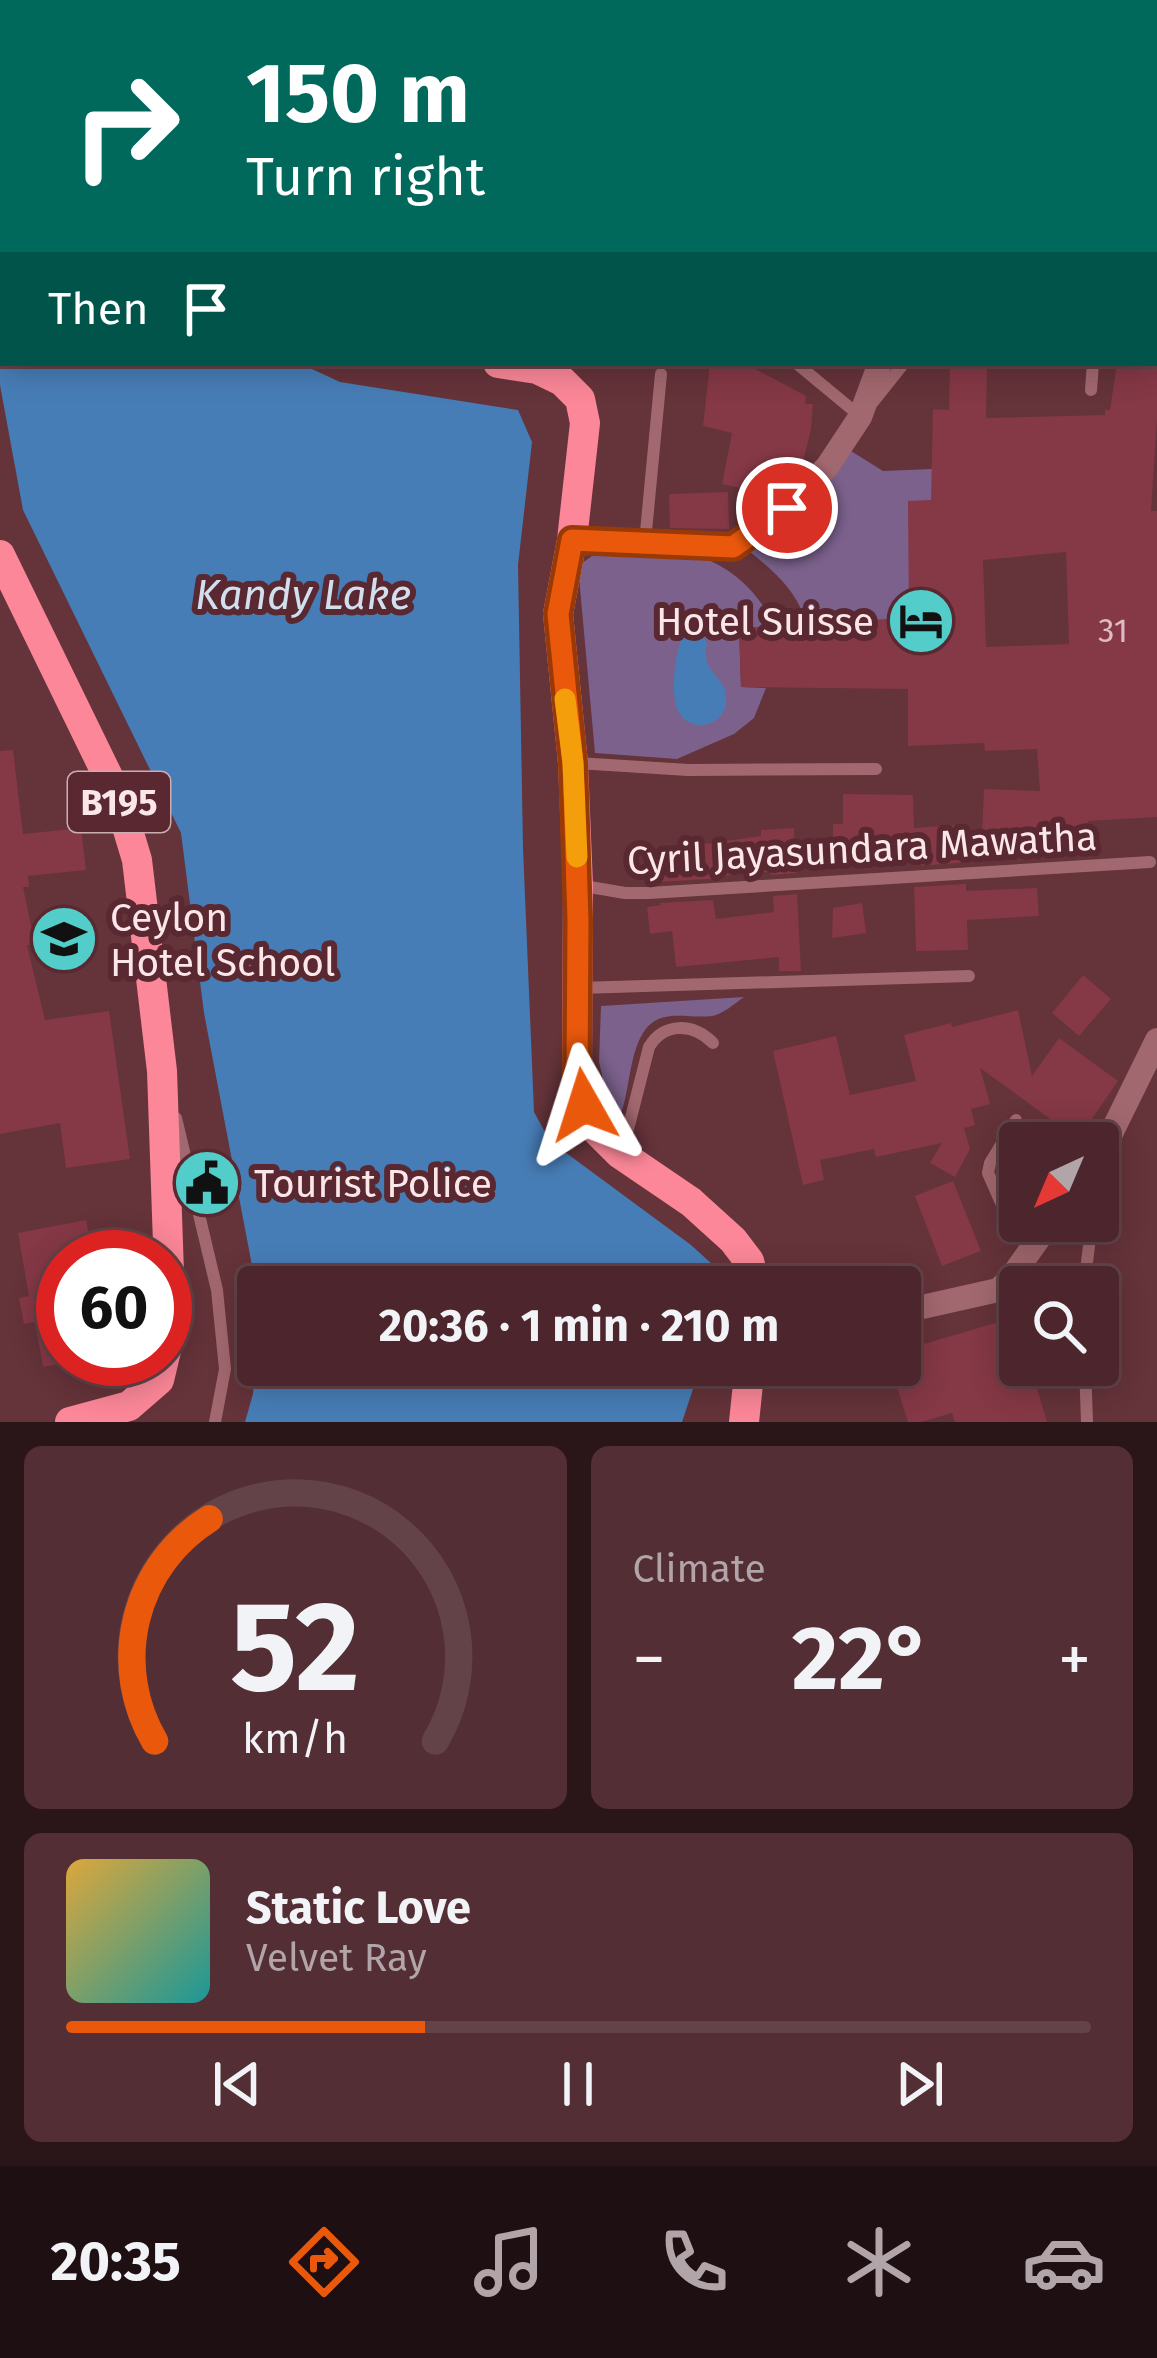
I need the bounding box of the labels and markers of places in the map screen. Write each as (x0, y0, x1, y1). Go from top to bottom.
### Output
pin (736, 457, 838, 559)
hotel icon: Hotel Suisse (886, 586, 956, 656)
place label: Hotel Suisse (656, 599, 874, 645)
place label: Ceylon Hotel School (110, 895, 336, 986)
school or university icon: Ceylon Hotel School (29, 904, 99, 974)
public building icon: Tourist Police (172, 1148, 242, 1218)
place label: Tourist Police (254, 1161, 492, 1207)

